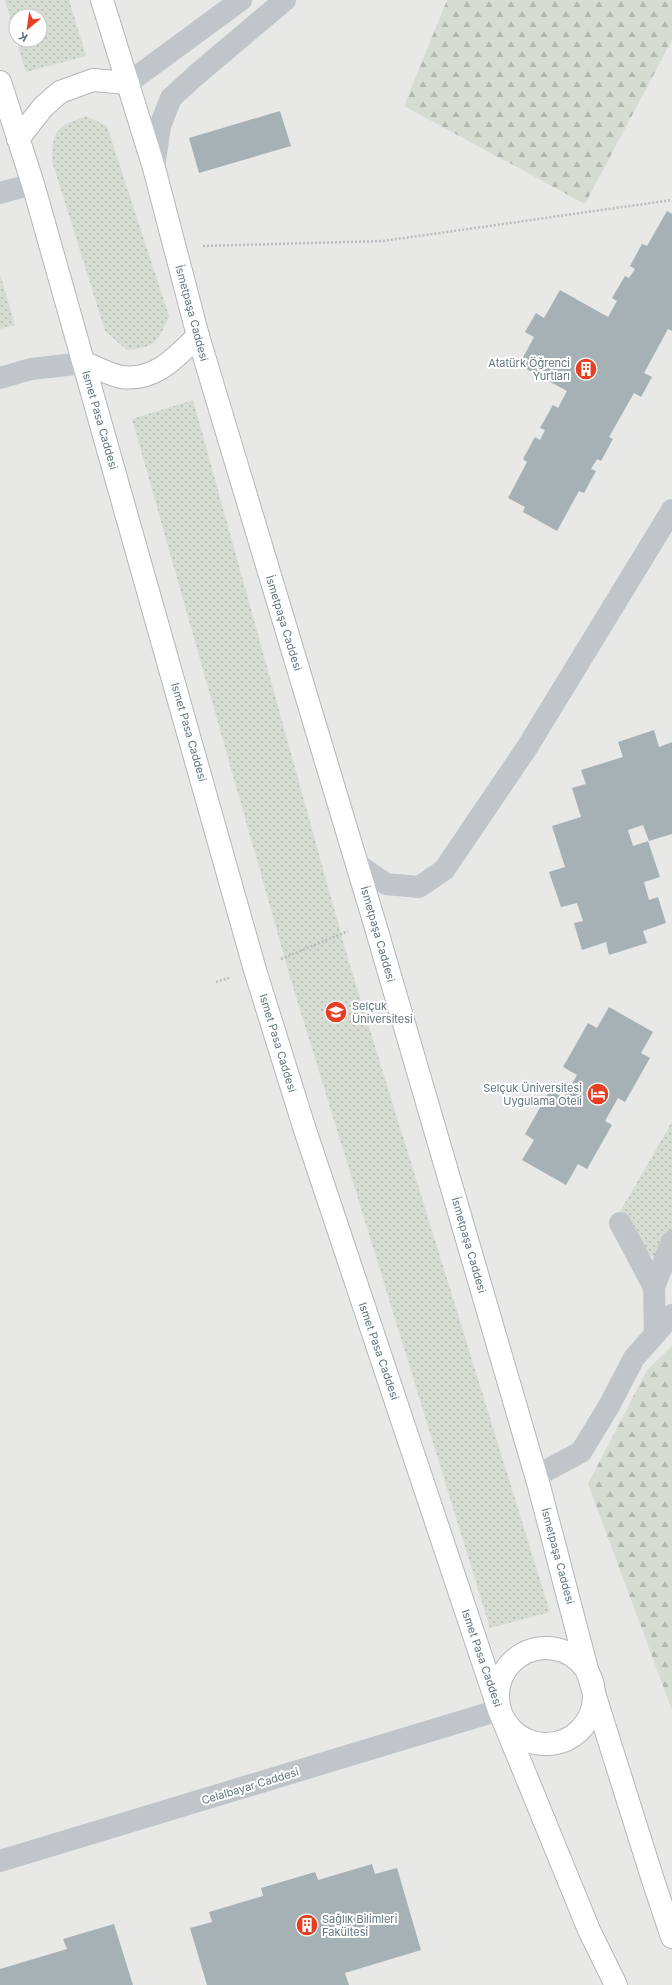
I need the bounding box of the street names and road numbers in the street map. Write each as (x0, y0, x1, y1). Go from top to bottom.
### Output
street label: İsmetpaşa Caddesi (172, 263, 212, 363)
street label: Ismet Pasa Caddesi (79, 369, 121, 471)
street label: İsmetpaşa Caddesi (263, 574, 305, 672)
street label: Ismet Pasa Caddesi (168, 681, 210, 783)
street label: İsmetpaşa Caddesi (358, 884, 398, 984)
street label: Ismet Pasa Caddesi (256, 992, 300, 1094)
street label: İsmetpaşa Caddesi (449, 1195, 489, 1295)
street label: Ismet Pasa Caddesi (356, 1300, 402, 1402)
street label: İsmetpaşa Caddesi (538, 1506, 578, 1606)
street label: Ismet Pasa Caddesi (459, 1607, 505, 1709)
street label: Celalbayar Caddesi (200, 1765, 300, 1807)

